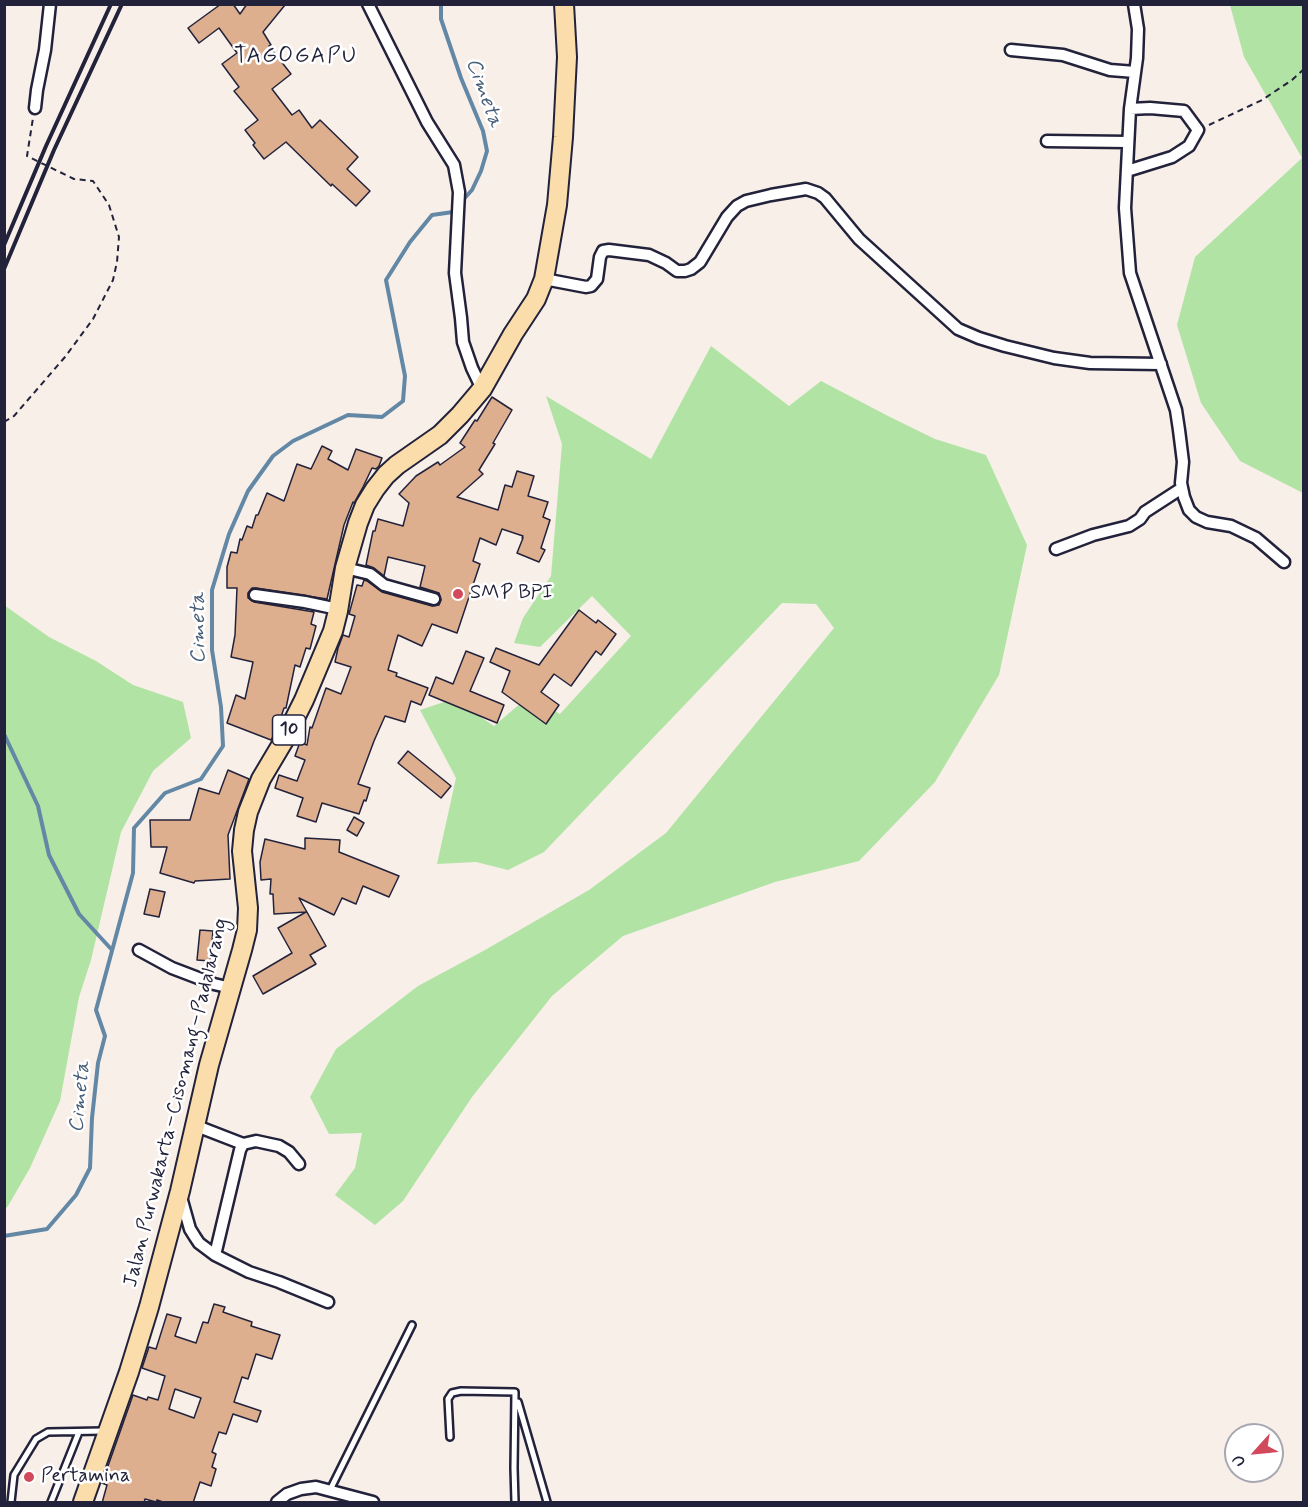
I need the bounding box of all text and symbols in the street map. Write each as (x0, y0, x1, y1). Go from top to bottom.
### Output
district label: TAGOGAPU (234, 44, 358, 70)
water label: Cimeta (459, 55, 507, 131)
place label: SMP BPI (470, 582, 553, 606)
marker: SMP BPI (451, 587, 465, 601)
water label: Cimeta (187, 592, 213, 664)
road number: 10 (272, 715, 306, 745)
street label: Jalan Purwakarta–Cisomang–Padalarang (119, 916, 235, 1290)
water label: Cimeta (65, 1060, 97, 1134)
north arrow (1224, 1423, 1284, 1483)
text: U (1228, 1451, 1251, 1470)
place label: Pertamina (41, 1465, 130, 1489)
marker: Pertamina (22, 1470, 36, 1484)

